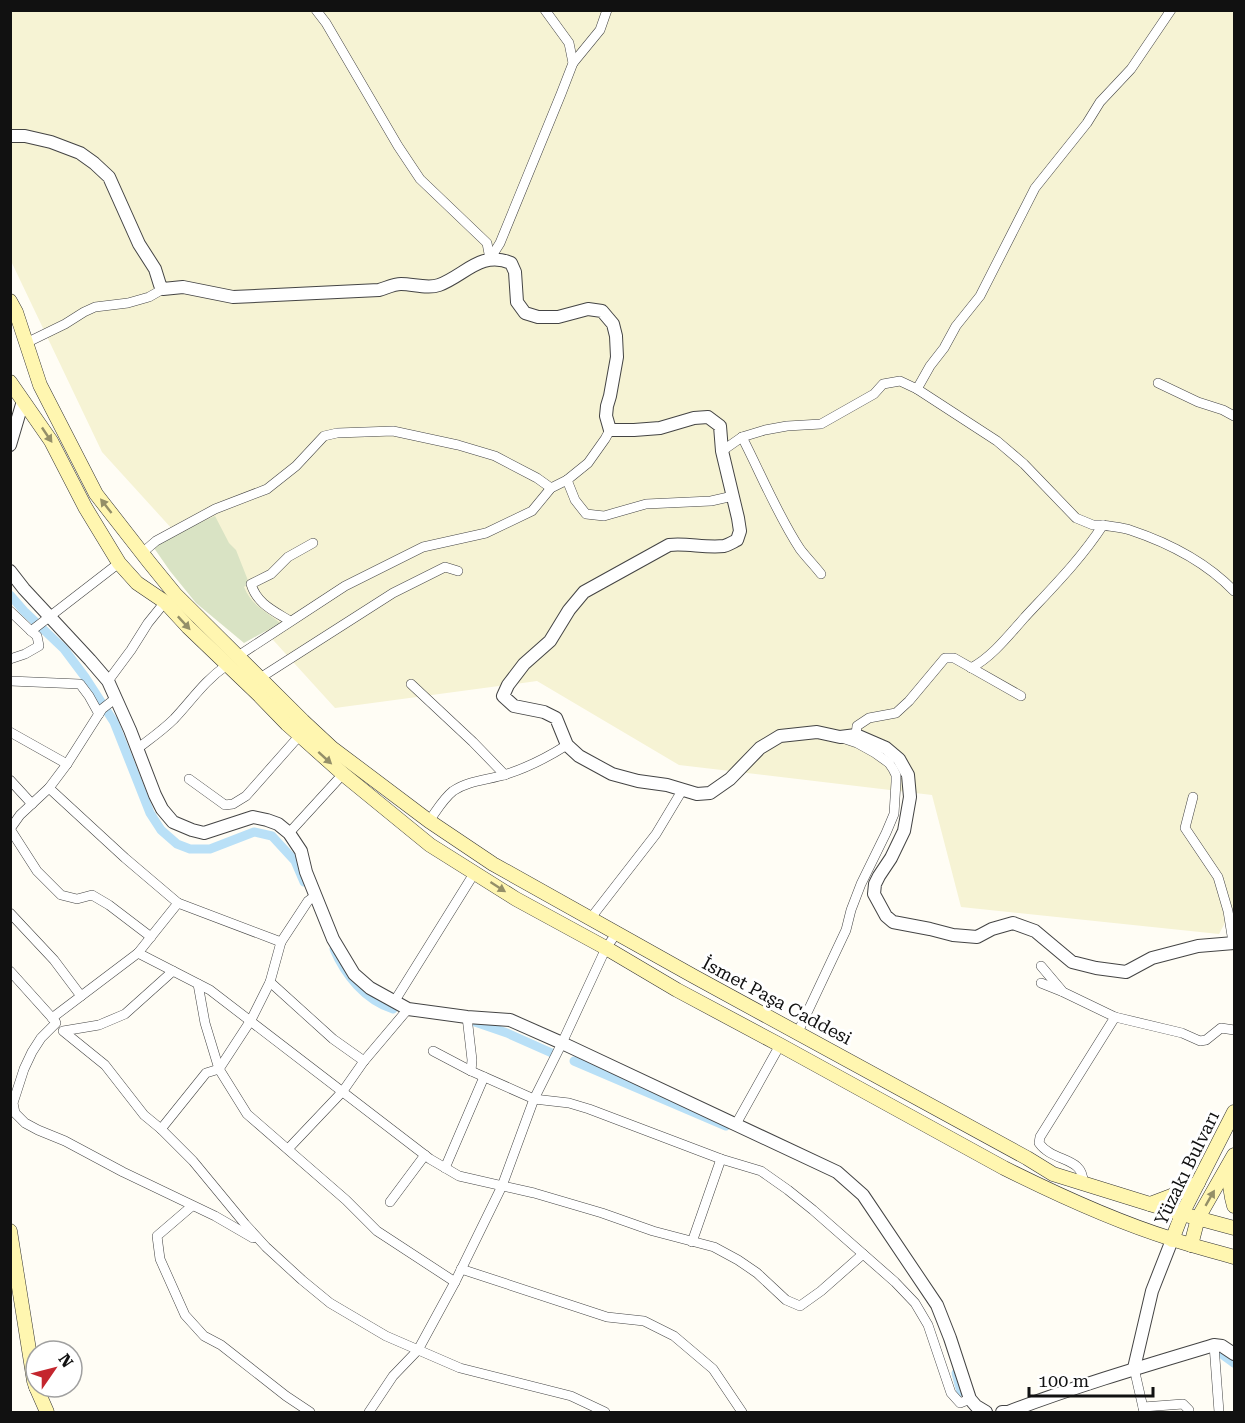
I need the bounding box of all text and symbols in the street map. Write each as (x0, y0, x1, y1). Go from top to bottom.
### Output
one-way arrow (41, 427, 52, 443)
one-way arrow (100, 499, 112, 514)
one-way arrow (177, 616, 191, 630)
one-way arrow (317, 751, 332, 764)
one-way arrow (490, 881, 506, 892)
street label: İsmet Paşa Caddesi (699, 952, 856, 1049)
street label: Yüzakı Bulvarı (1150, 1107, 1223, 1228)
one-way arrow (1204, 1190, 1214, 1207)
north arrow (24, 1339, 84, 1399)
text: N (55, 1350, 77, 1371)
scale bar (1029, 1360, 1154, 1398)
text: 100 m (1038, 1370, 1089, 1391)

